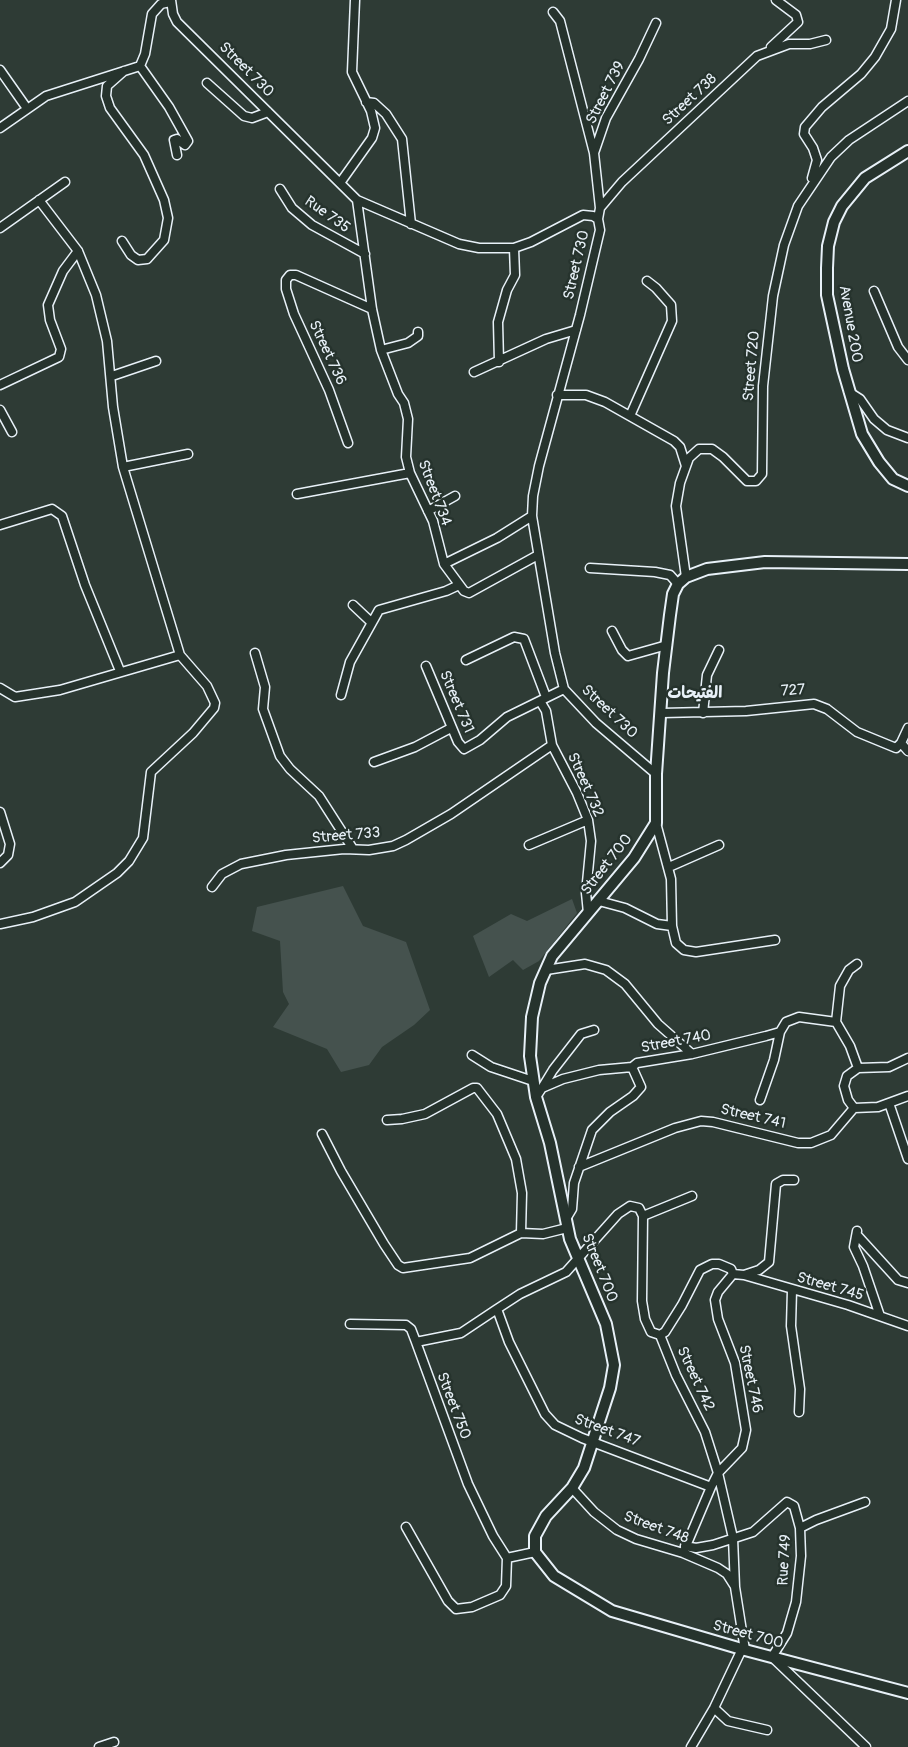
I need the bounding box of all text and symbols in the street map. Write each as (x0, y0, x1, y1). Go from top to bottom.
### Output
street label: Street 730 (215, 39, 277, 101)
street label: Street 739 (583, 59, 629, 127)
street label: Street 738 (659, 70, 721, 130)
street label: Rue 735 (301, 193, 353, 237)
street label: Street 730 (560, 229, 594, 301)
street label: Avenue 200 (834, 284, 866, 364)
street label: Street 736 (304, 318, 350, 388)
street label: Street 720 (740, 330, 764, 402)
street label: Street 734 (413, 458, 455, 528)
street label: Street 731 (435, 668, 477, 736)
street label: Street 730 (577, 681, 641, 743)
street label: 727 (780, 681, 806, 701)
district label: الفتيحات (668, 684, 722, 704)
street label: Street 732 (563, 750, 607, 820)
street label: Street 733 (311, 824, 381, 848)
street label: Street 700 (578, 831, 636, 899)
street label: Street 740 (640, 1026, 712, 1058)
street label: Street 741 (719, 1101, 787, 1133)
street label: Street 700 (577, 1231, 621, 1305)
street label: Street 745 (794, 1269, 866, 1305)
street label: Street 746 (734, 1343, 766, 1415)
street label: Street 742 (672, 1344, 718, 1414)
street label: Street 750 (432, 1370, 474, 1442)
street label: Street 747 (572, 1411, 642, 1451)
street label: Street 748 (621, 1508, 691, 1548)
street label: Rue 749 (775, 1534, 795, 1586)
street label: Street 700 (711, 1617, 785, 1653)

